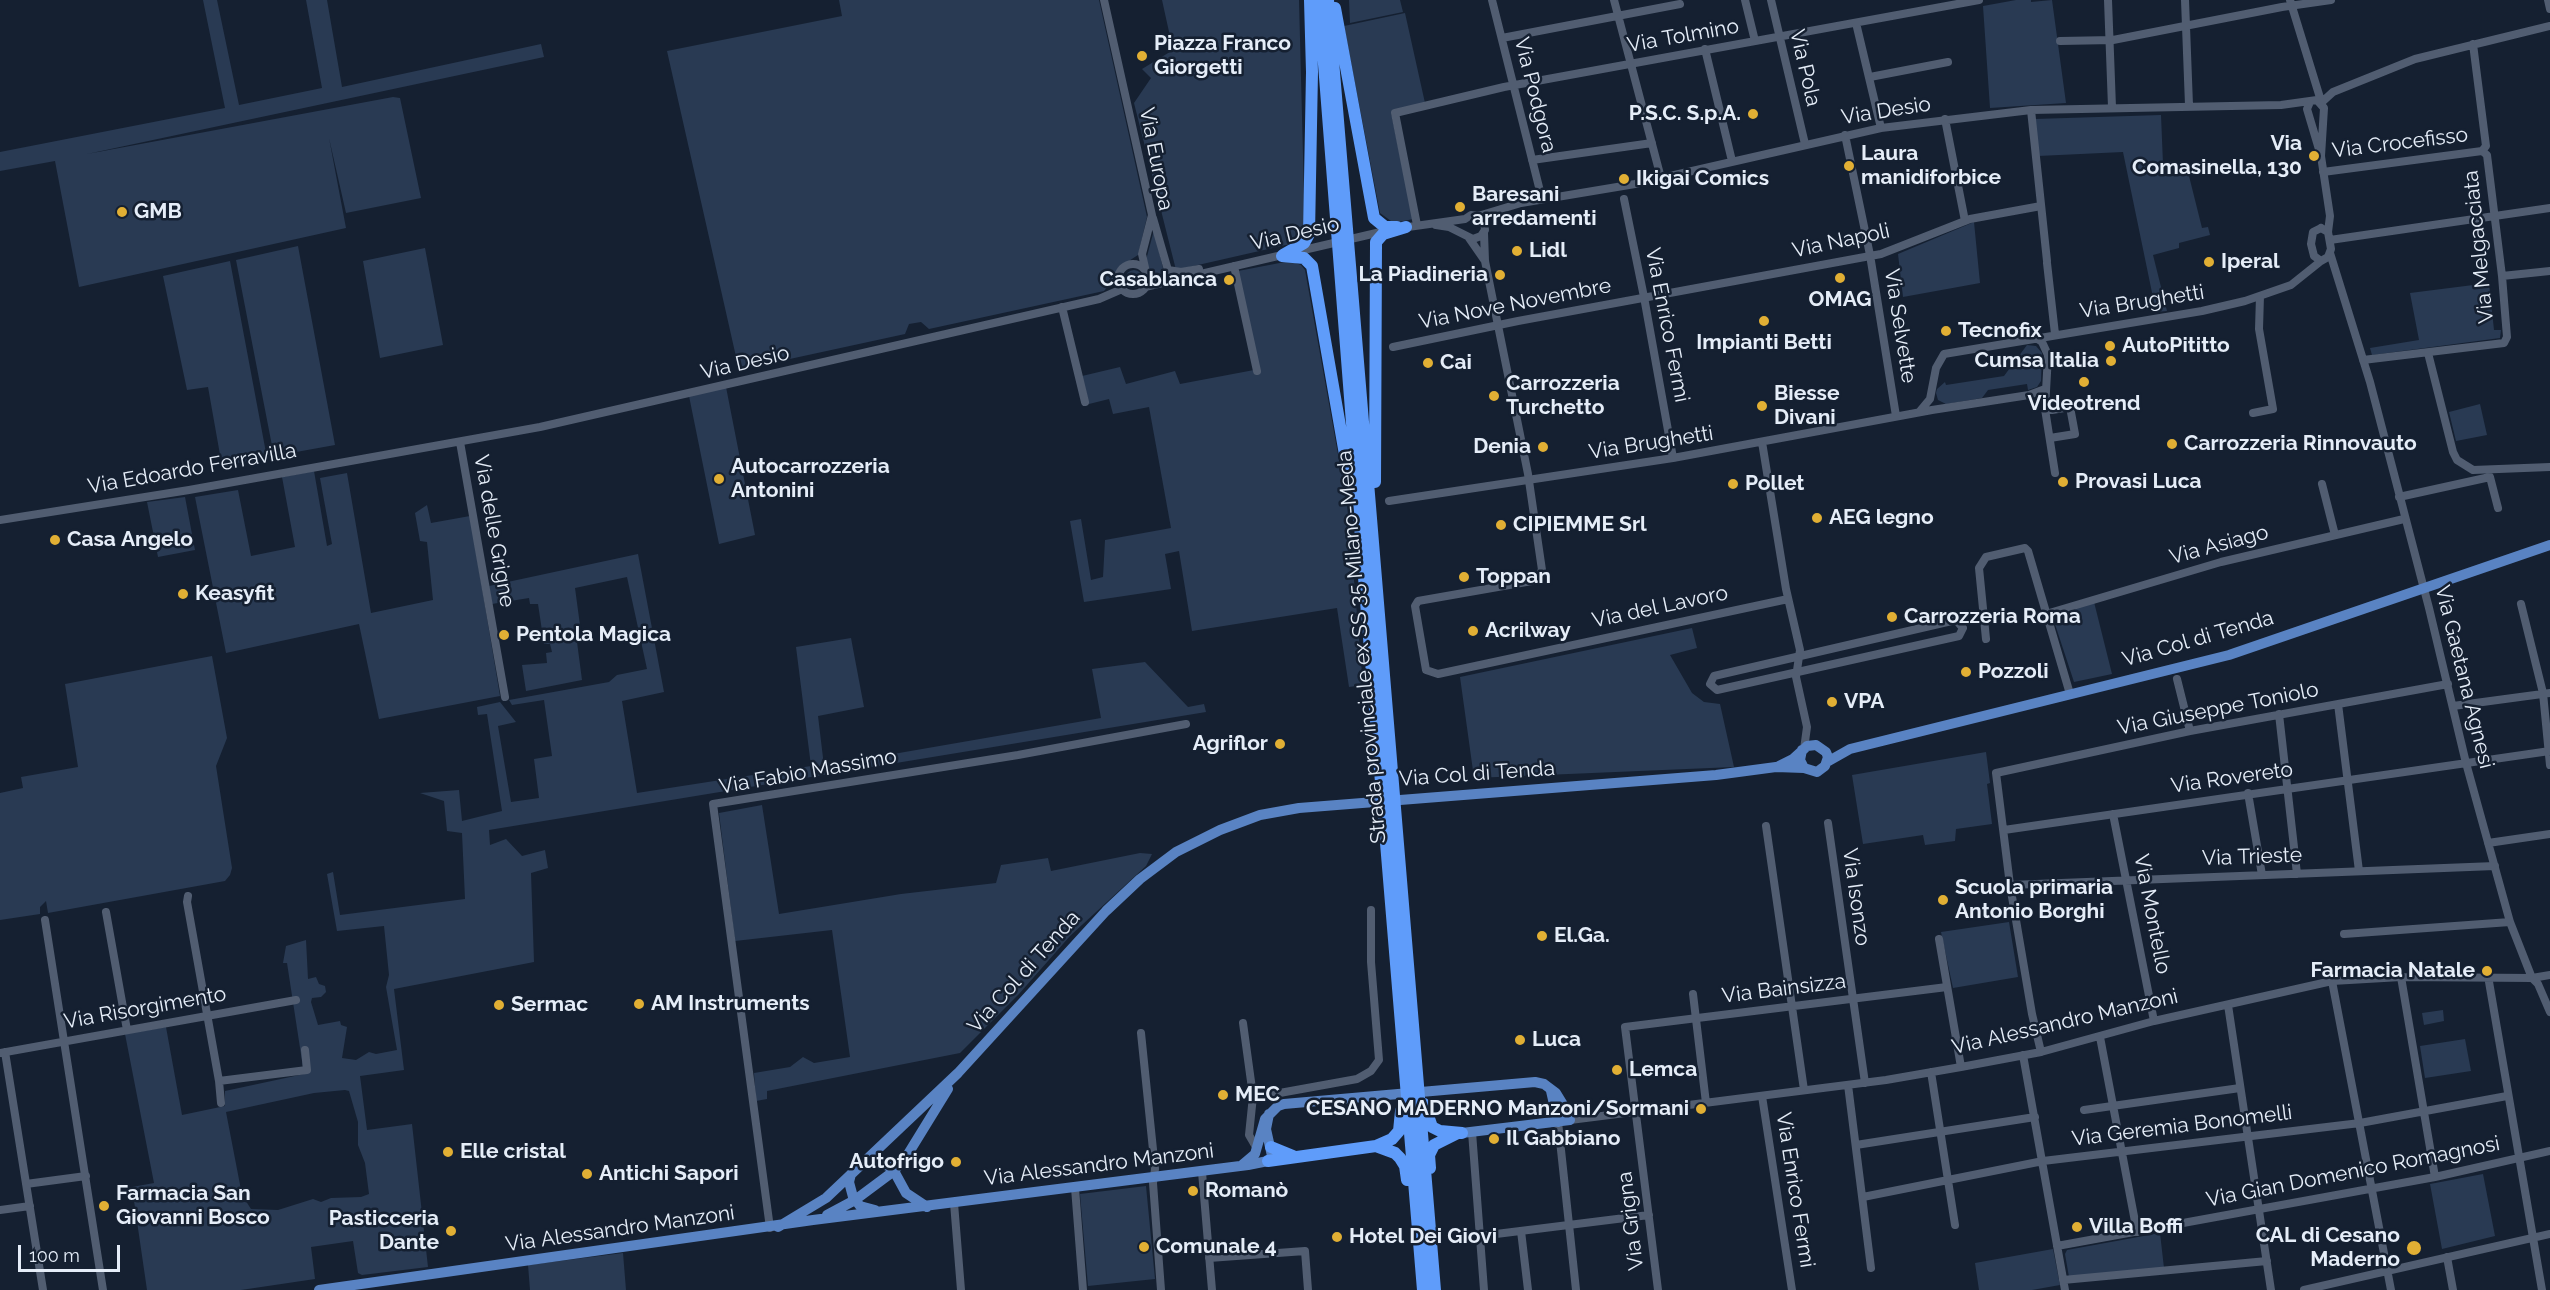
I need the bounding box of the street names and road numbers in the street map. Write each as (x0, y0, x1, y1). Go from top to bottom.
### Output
street label: Via Tolmino (1625, 14, 1741, 58)
street label: Via Pola (1784, 27, 1826, 109)
street label: Via Podgora (1508, 35, 1562, 155)
street label: Via Desio (1839, 92, 1933, 130)
street label: Via Europa (1134, 105, 1178, 213)
street label: Via Crocefisso (2331, 122, 2469, 164)
street label: Via Melgacciata (2458, 169, 2500, 325)
street label: Via Desio (1248, 212, 1342, 256)
street label: Via Napoli (1790, 218, 1892, 264)
street label: Via Enrico Fermi (1640, 246, 1694, 404)
street label: Via Selvette (1879, 267, 1921, 385)
street label: Via Nove Novembre (1417, 273, 1613, 335)
street label: Via Brughetti (2078, 280, 2206, 324)
street label: Via Desio (698, 341, 792, 385)
street label: Via Brughetti (1587, 421, 1715, 465)
street label: Via Edoardo Ferravilla (86, 438, 298, 500)
street label: Strada provinciale ex SS 35 Milano-Meda (1332, 449, 1392, 845)
street label: Via delle Grigne (468, 453, 520, 609)
street label: Via Asiago (2167, 520, 2271, 570)
street label: Via del Lavoro (1590, 580, 1730, 634)
street label: Via Gaetana Agnesi (2429, 583, 2499, 771)
street label: Via Col di Tenda (2119, 605, 2277, 673)
street label: Via Giuseppe Toniolo (2115, 677, 2321, 741)
street label: Via Fabio Massimo (717, 744, 899, 800)
street label: Via Col di Tenda (1398, 756, 1556, 792)
street label: Via Rovereto (2169, 757, 2295, 799)
street label: Via Trieste (2202, 843, 2302, 871)
street label: Via Isonzo (1837, 847, 1875, 947)
street label: Via Montello (2128, 852, 2176, 976)
street label: Via Col di Tenda (962, 906, 1086, 1038)
street label: Via Bainsizza (1721, 969, 1847, 1009)
street label: Via Risorgimento (62, 981, 228, 1035)
street label: Via Alessandro Manzoni (1950, 984, 2180, 1060)
street label: Via Geremia Bonomelli (2070, 1100, 2294, 1152)
street label: Via Enrico Fermi (1770, 1110, 1820, 1270)
street label: Via Gian Domenico Romagnosi (2204, 1131, 2502, 1213)
street label: Via Alessandro Manzoni (983, 1138, 1215, 1192)
street label: Via Grigna (1612, 1170, 1650, 1272)
street label: Via Alessandro Manzoni (504, 1200, 736, 1258)

